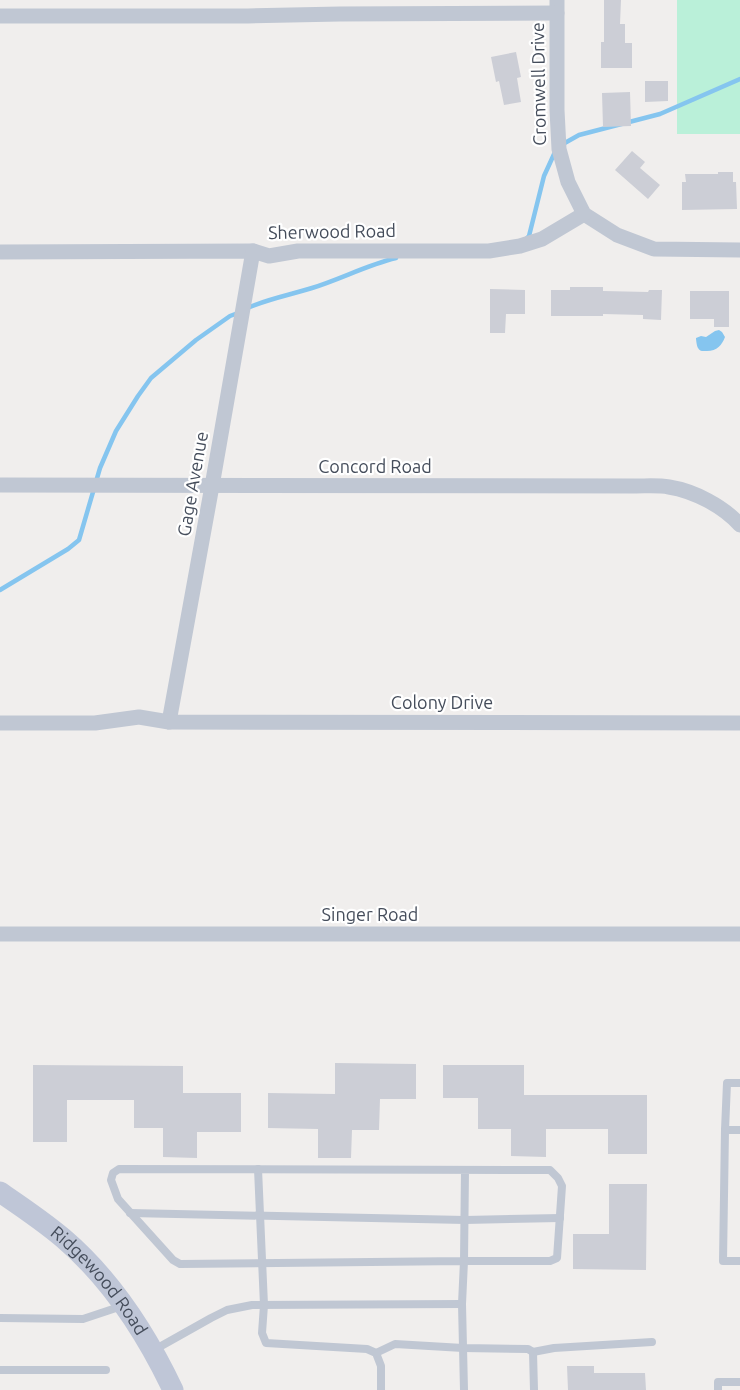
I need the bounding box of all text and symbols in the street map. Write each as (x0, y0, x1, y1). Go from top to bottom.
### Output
street label: Cromwell Drive (527, 22, 549, 146)
street label: Sherwood Road (268, 220, 396, 242)
street label: Gage Avenue (173, 430, 211, 538)
street label: Concord Road (318, 456, 432, 476)
street label: Colony Drive (391, 692, 493, 712)
street label: Singer Road (322, 904, 418, 924)
street label: Ridgewood Road (47, 1221, 152, 1338)

